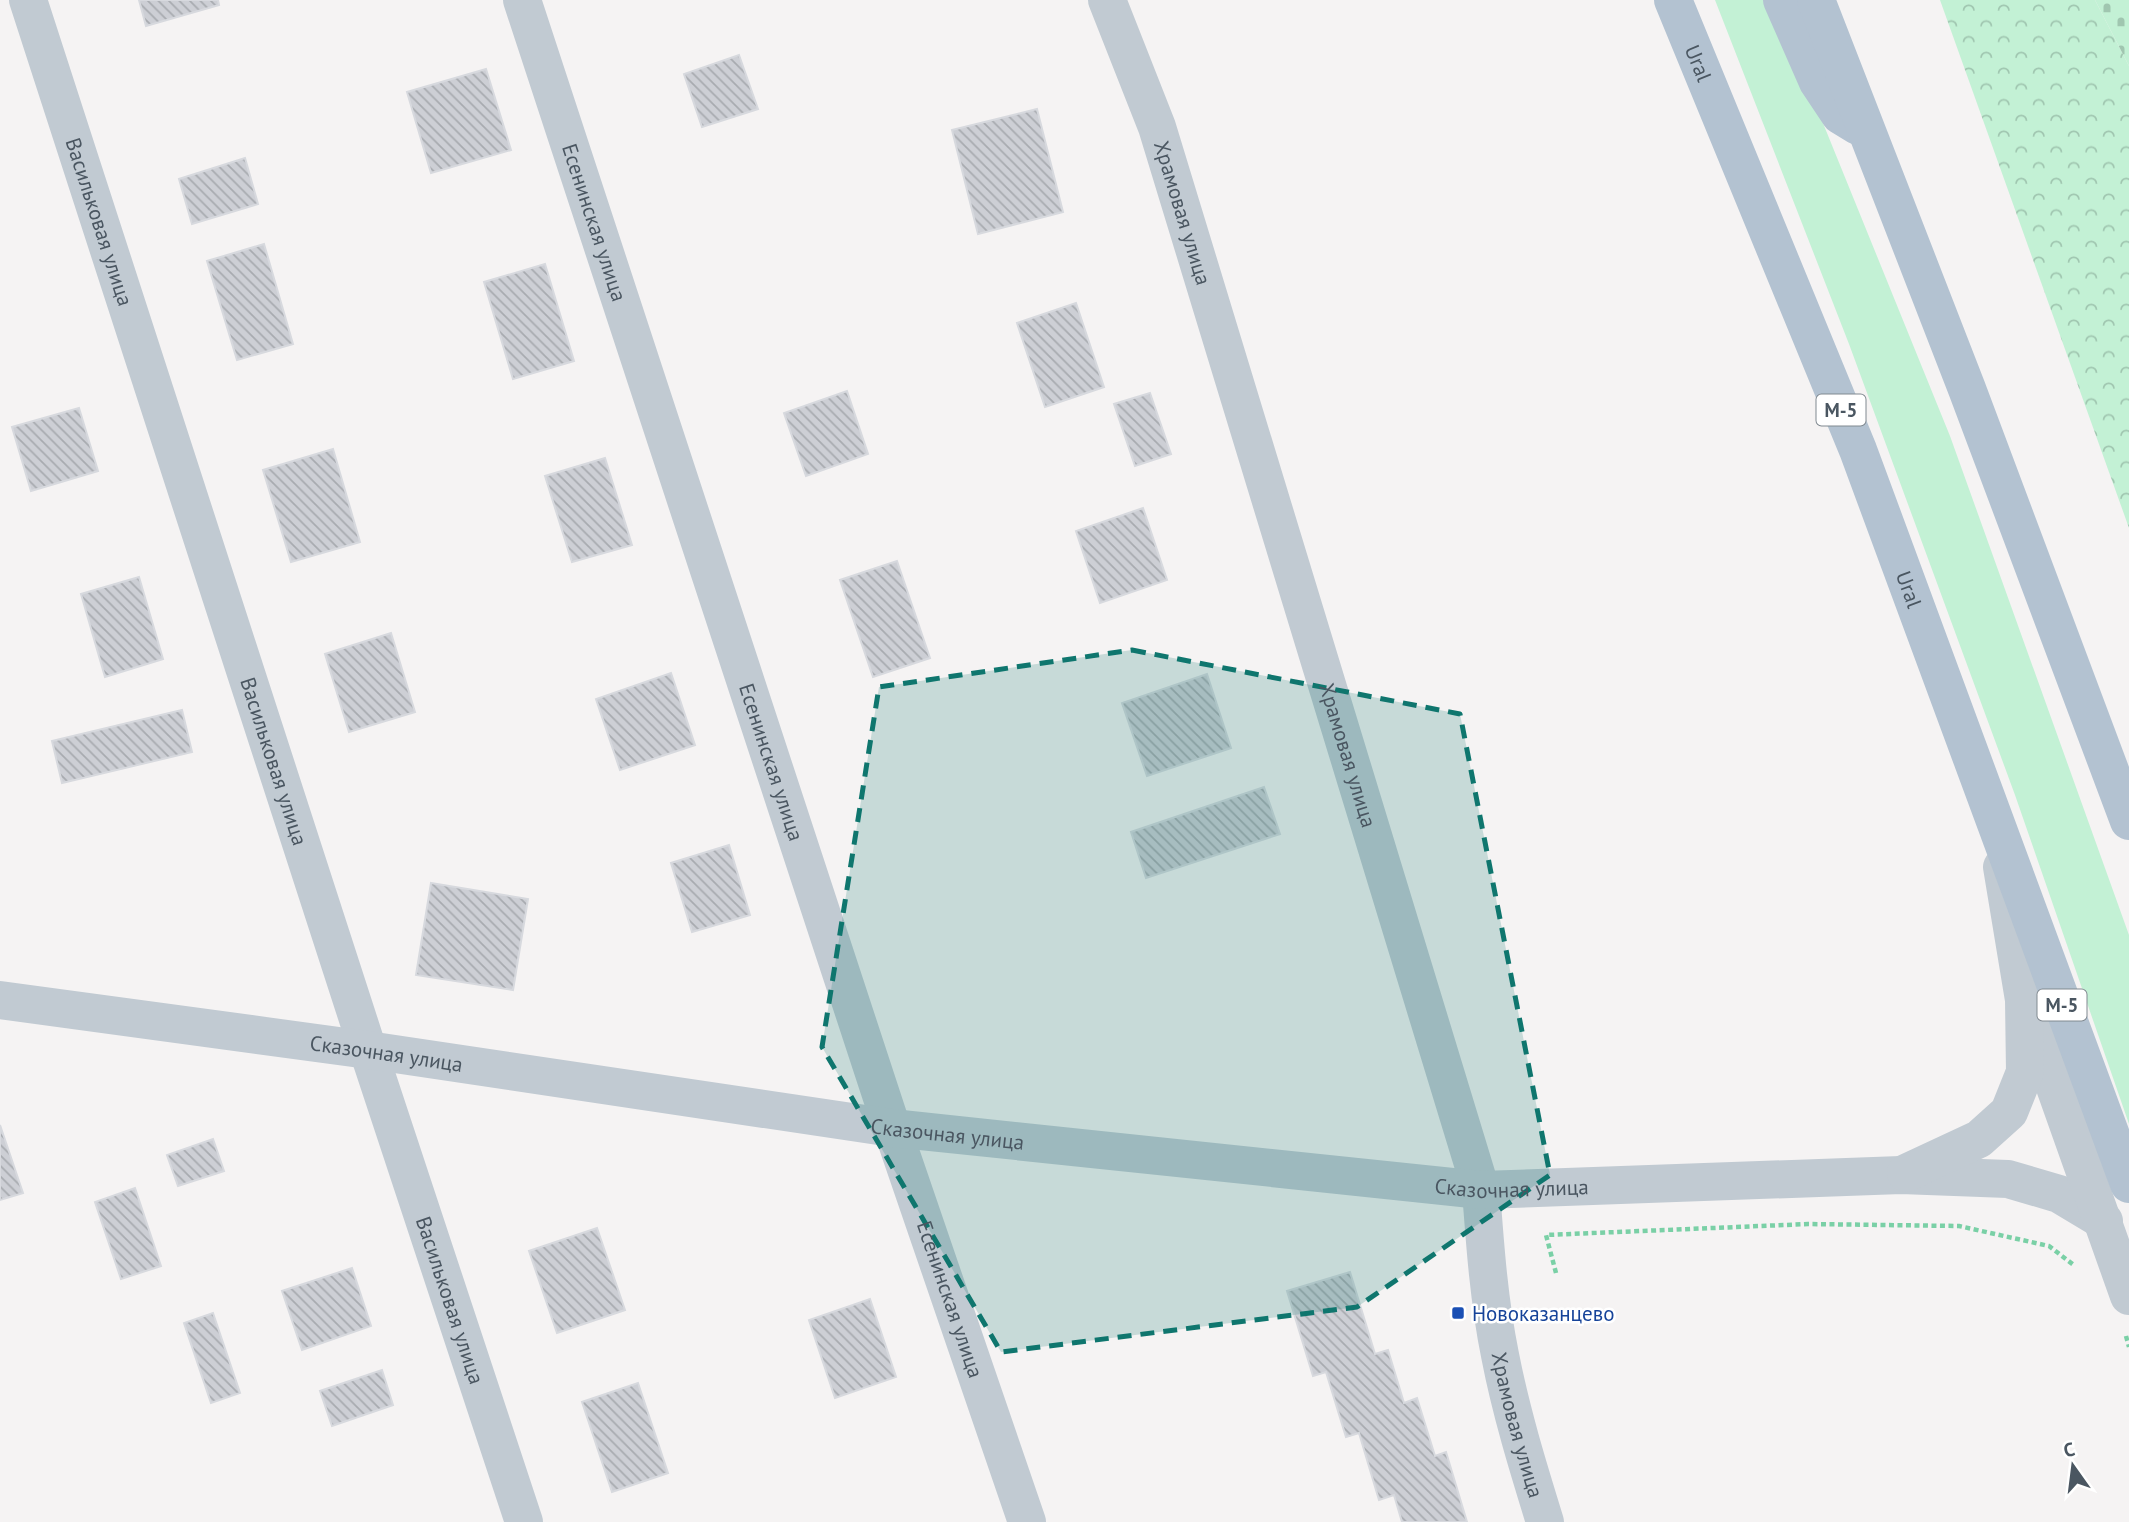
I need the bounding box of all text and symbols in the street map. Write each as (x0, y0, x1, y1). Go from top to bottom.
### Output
street label: Ural (1679, 40, 1718, 85)
street label: Васильковая улица (60, 134, 140, 309)
street label: Храмовая улица (1148, 137, 1218, 288)
street label: Есенинская улица (557, 140, 633, 305)
road number: М-5 (1816, 394, 1866, 426)
street label: Ural (1890, 567, 1929, 611)
street label: Васильковая улица (235, 674, 314, 849)
street label: Есенинская улица (734, 680, 810, 844)
street label: Храмовая улица (1314, 680, 1383, 830)
road number: М-5 (2038, 990, 2086, 1021)
street label: Сказочная улица (308, 1029, 465, 1077)
street label: Сказочная улица (869, 1112, 1026, 1155)
street label: Сказочная улица (1433, 1172, 1589, 1204)
street label: Васильковая улица (410, 1213, 491, 1387)
street label: Есенинская улица (911, 1217, 990, 1381)
place label: Новоказанцево (1472, 1300, 1615, 1327)
marker: Новоказанцево (1450, 1305, 1466, 1321)
street label: Храмовая улица (1486, 1350, 1550, 1501)
north arrow (2038, 1431, 2108, 1501)
text: С (2061, 1436, 2077, 1462)

